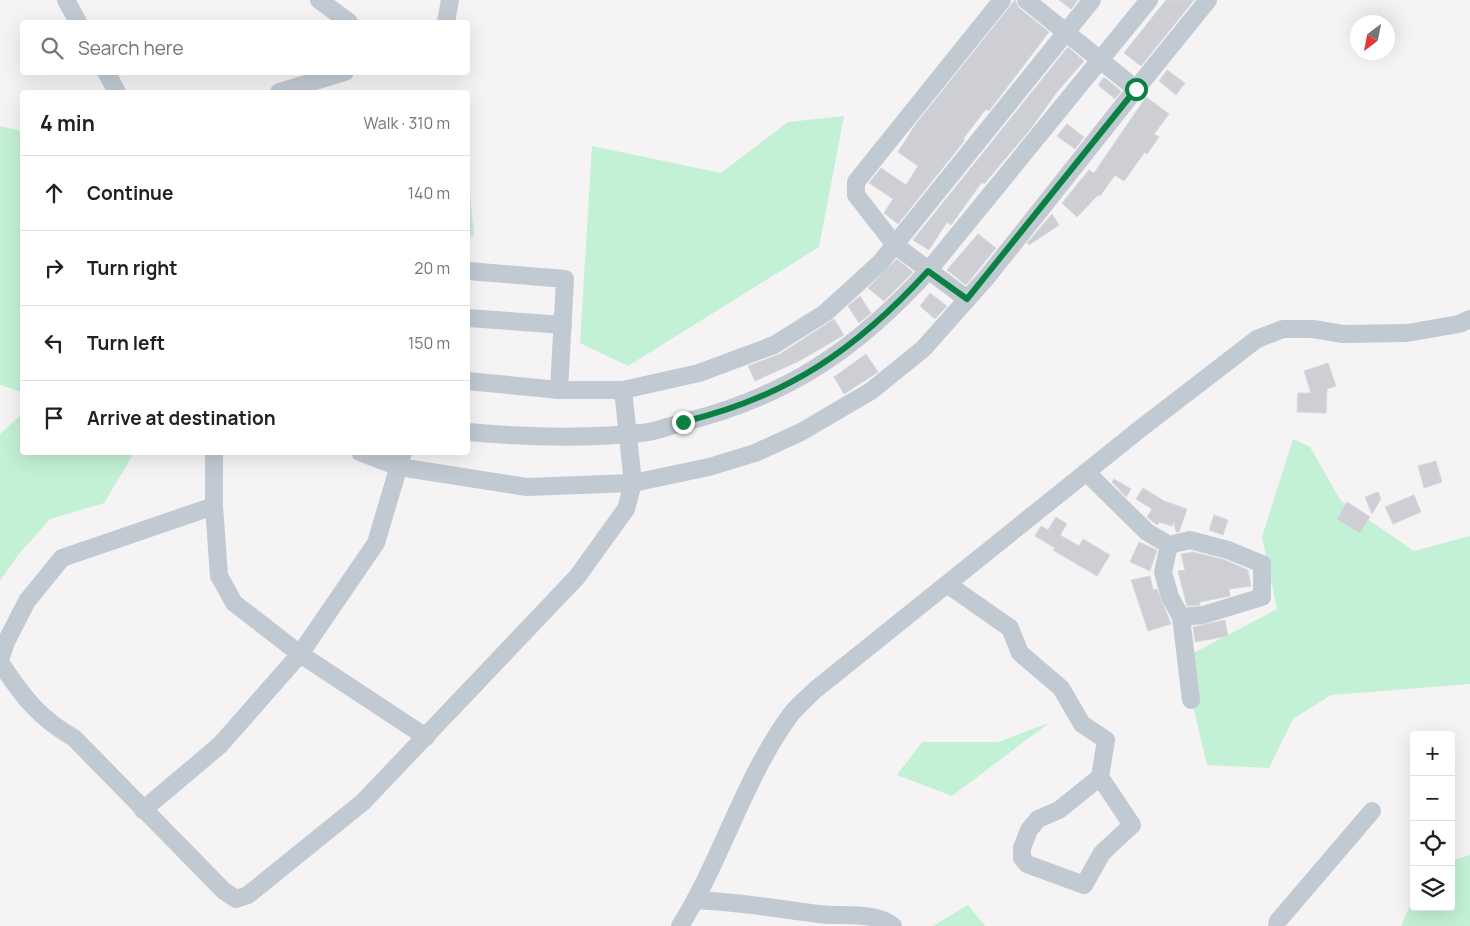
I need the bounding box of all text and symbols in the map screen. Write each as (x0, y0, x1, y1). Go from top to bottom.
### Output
north arrow (1350, 15, 1395, 60)
search box (20, 20, 470, 75)
icon: search (38, 34, 66, 62)
text: Search here (78, 35, 184, 61)
route start (1125, 78, 1148, 101)
text: 4 min (40, 109, 95, 137)
text: Walk · 310 m (364, 112, 450, 134)
icon: ahead (40, 179, 68, 207)
text: Continue (87, 180, 173, 206)
text: 140 m (408, 182, 450, 204)
icon: right (40, 254, 68, 282)
text: Turn right (87, 255, 177, 281)
text: 20 m (414, 257, 450, 279)
icon: left (40, 329, 68, 357)
text: Turn left (87, 330, 165, 356)
text: 150 m (408, 332, 450, 354)
icon: arrive (40, 404, 68, 432)
text: Arrive at destination (87, 405, 276, 431)
route end (672, 411, 695, 434)
map controls (1410, 731, 1455, 911)
button: + (1410, 731, 1455, 776)
button: − (1410, 776, 1455, 821)
button: locate (1410, 821, 1455, 866)
button: layers (1410, 866, 1455, 911)

